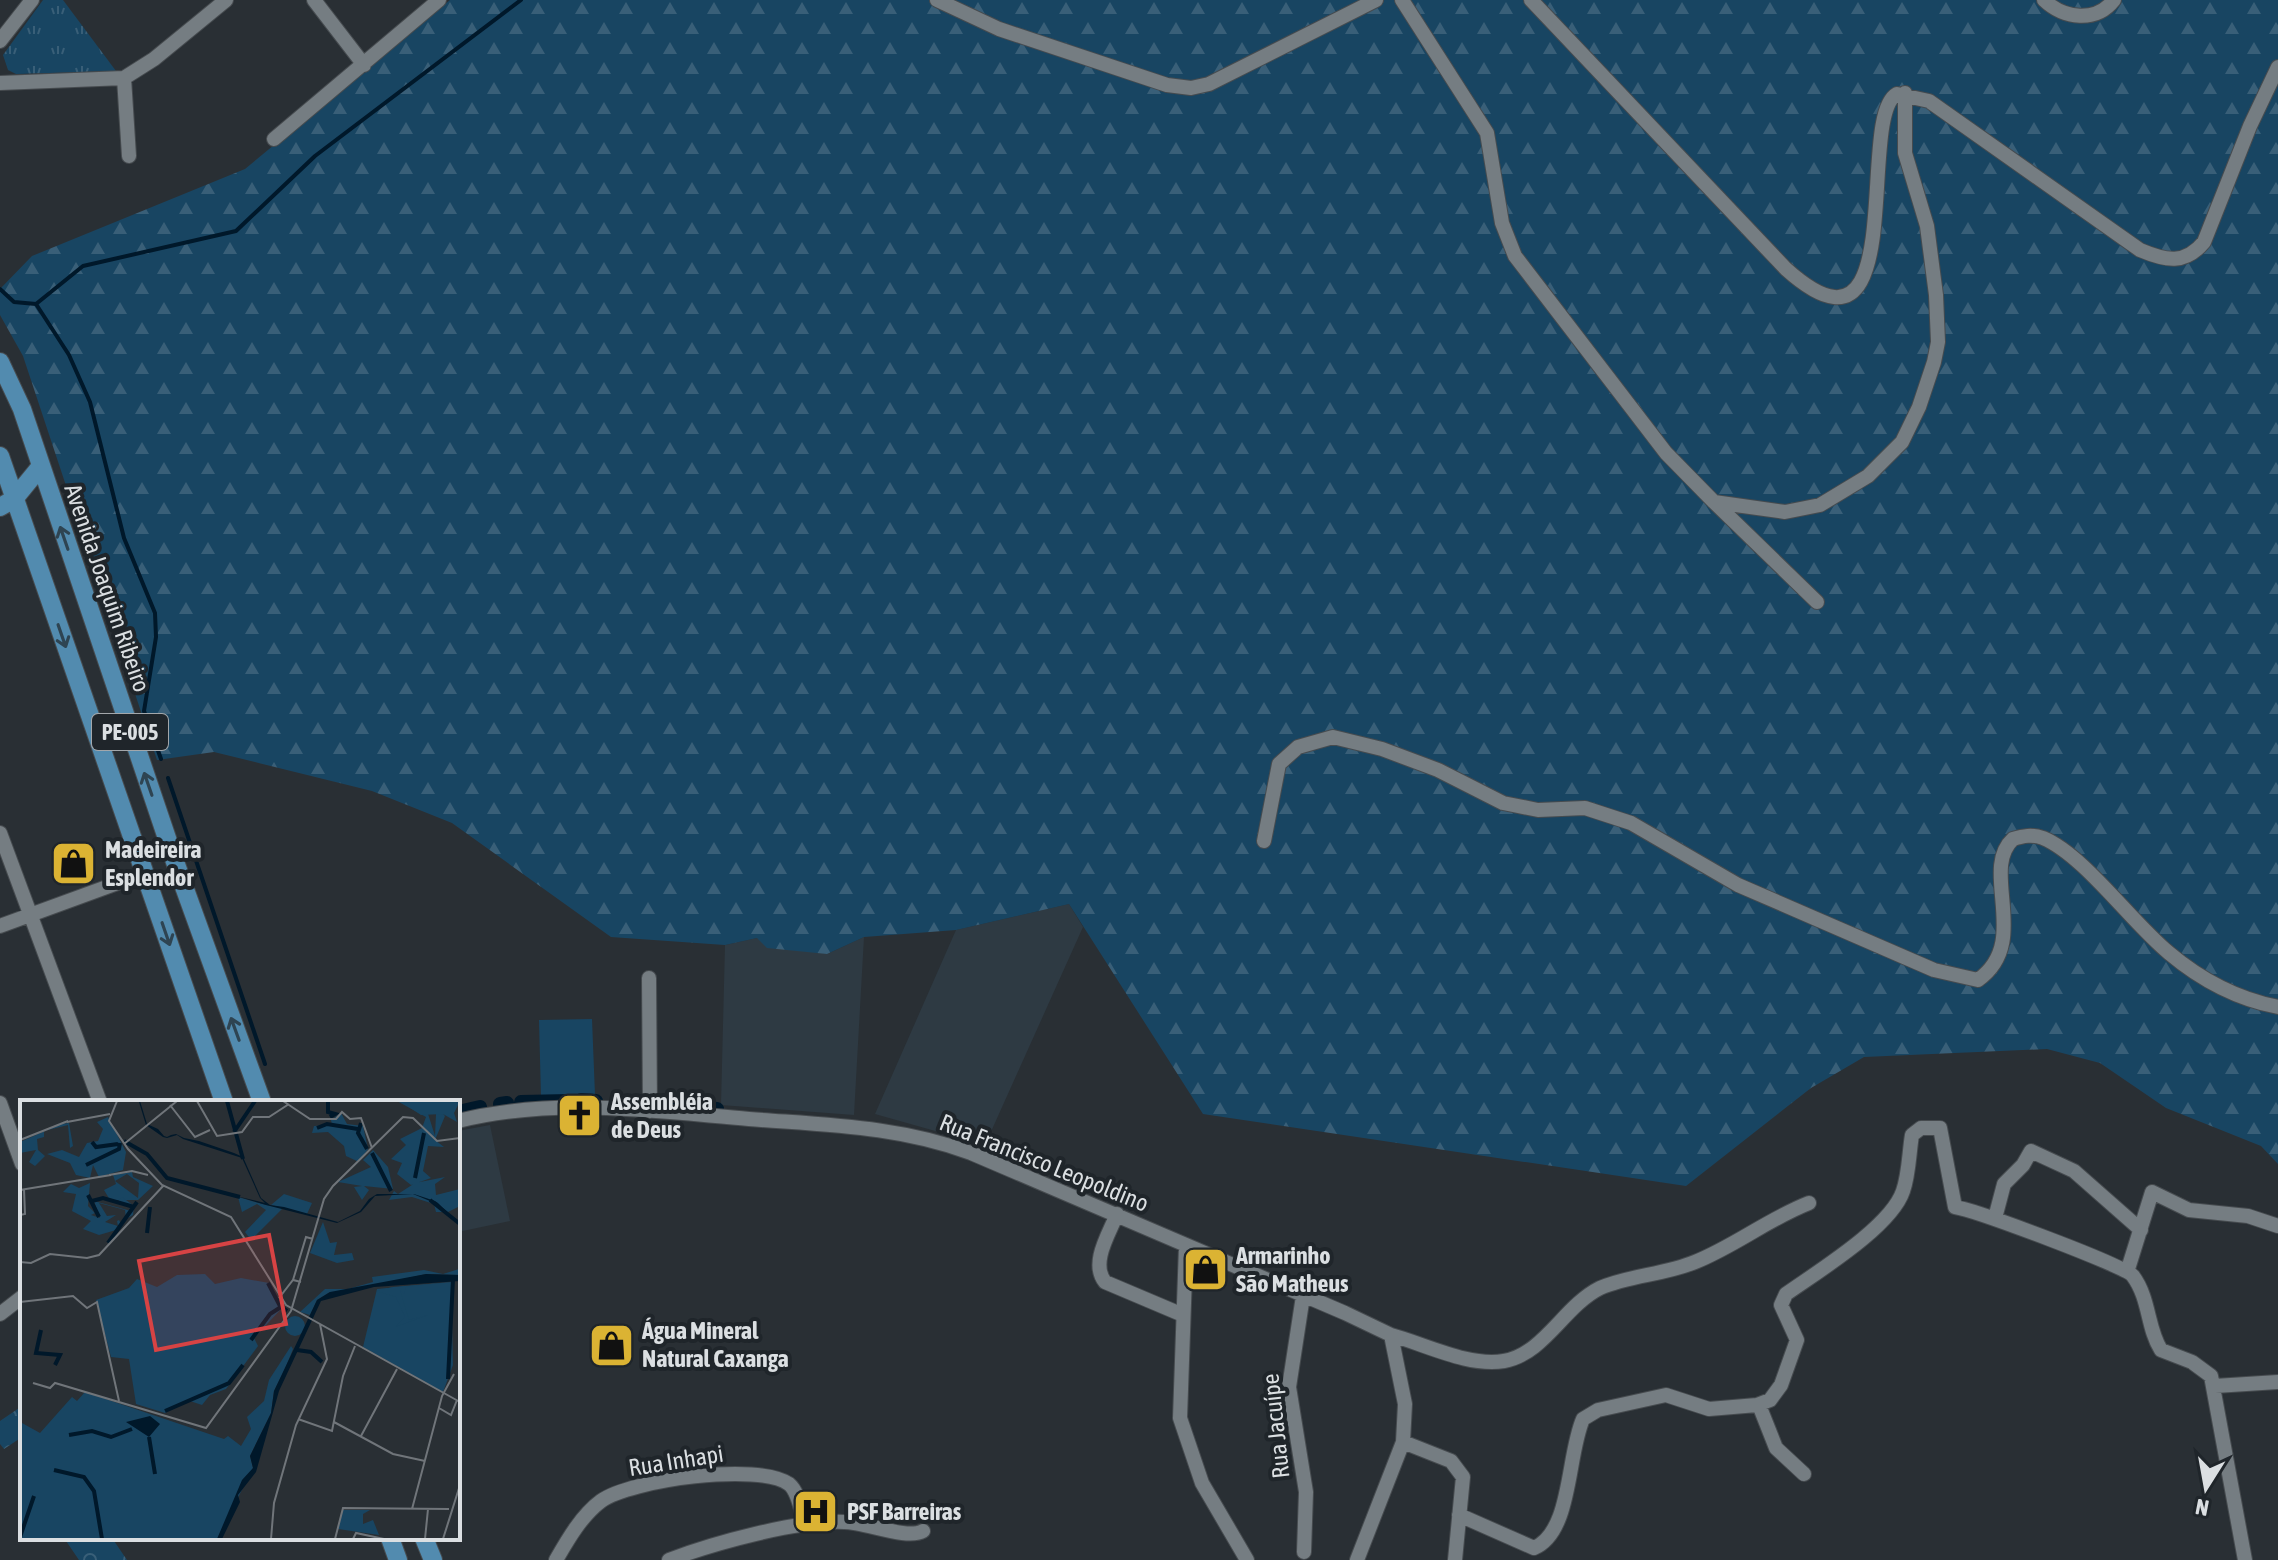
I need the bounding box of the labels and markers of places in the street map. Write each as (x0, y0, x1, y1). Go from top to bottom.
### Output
place label: Madeireira Esplendor (105, 836, 201, 891)
shop icon: Madeireira Esplendor (50, 840, 98, 888)
place label: Assembléia de Deus (610, 1088, 713, 1143)
church icon: Assembléia de Deus (556, 1092, 604, 1140)
place label: Armarinho São Matheus (1235, 1242, 1349, 1297)
shop icon: Armarinho São Matheus (1181, 1246, 1229, 1294)
place label: Água Mineral Natural Caxanga (641, 1317, 789, 1372)
shop icon: Água Mineral Natural Caxanga (587, 1321, 635, 1369)
hospital icon: PSF Barreiras (792, 1488, 840, 1536)
place label: PSF Barreiras (847, 1498, 962, 1525)

